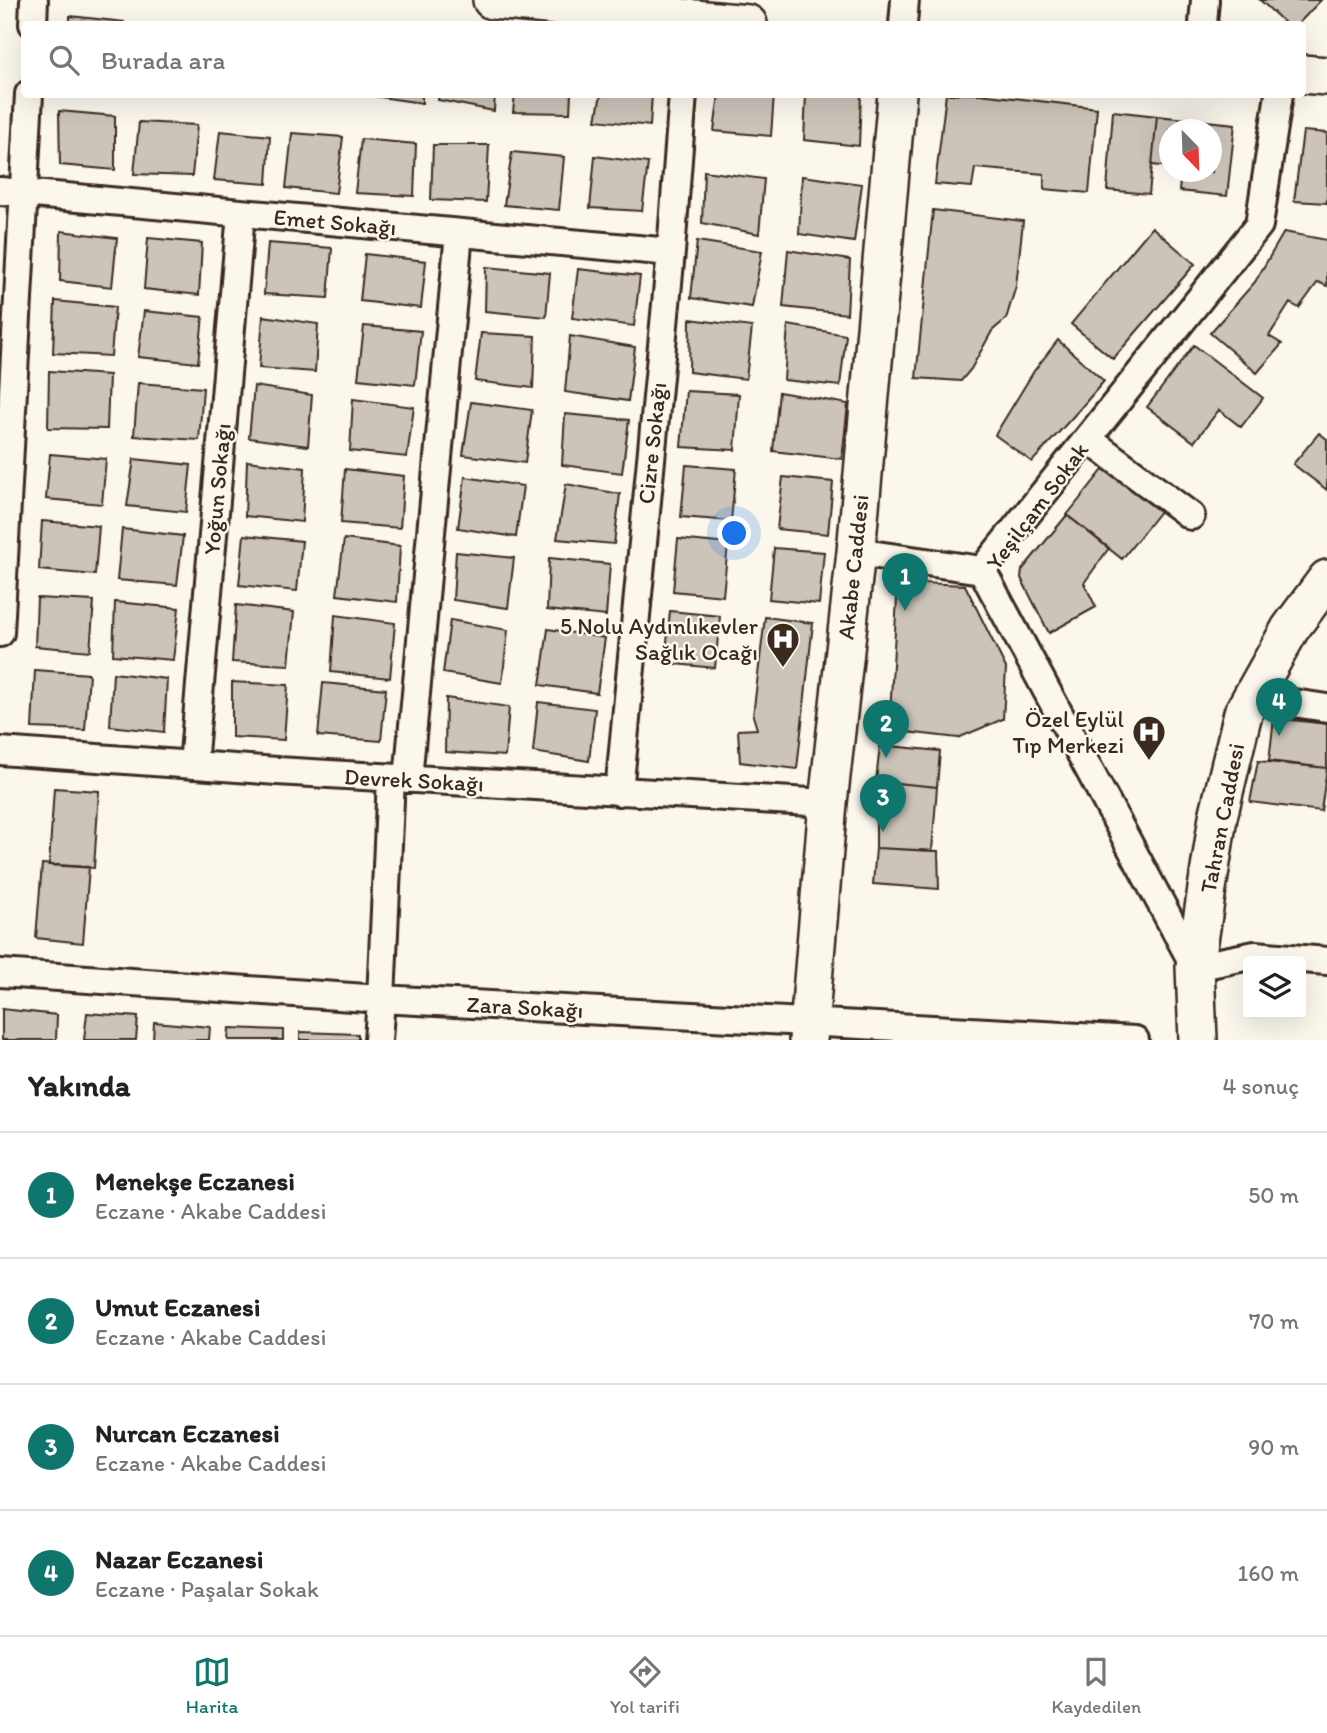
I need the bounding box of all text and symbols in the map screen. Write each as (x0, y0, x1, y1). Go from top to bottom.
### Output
search box (21, 21, 1306, 98)
icon: search (45, 41, 83, 79)
text: Burada ara (101, 44, 225, 76)
north arrow (1159, 119, 1222, 182)
street label: Emet Sokağı (273, 203, 397, 241)
street label: Cizre Sokağı (632, 381, 672, 505)
street label: Yoğun Sokağı (197, 422, 237, 556)
street label: Yeşilçam Sokak (980, 436, 1094, 575)
street label: Akabe Caddesi (831, 493, 875, 641)
your location (717, 516, 751, 550)
pin: 1 (882, 553, 928, 611)
place label: 5 Nolu Aydınlıkevler Sağlık Ocağı (560, 612, 758, 666)
hospital icon: 5 Nolu Aydınlıkevler Sağlık Ocağı (764, 620, 802, 669)
pin: 4 (1256, 678, 1302, 736)
pin: 2 (863, 700, 909, 758)
place label: Özel Eylül Tıp Merkezi (1012, 705, 1124, 759)
hospital icon: Özel Eylül Tıp Merkezi (1130, 713, 1168, 762)
street label: Tahran Caddesi (1194, 741, 1250, 895)
street label: Devrek Sokağı (344, 762, 484, 798)
pin: 3 (860, 774, 906, 832)
map controls (1243, 956, 1306, 1019)
button: layers (1243, 956, 1306, 1019)
street label: Zara Sokağı (466, 990, 584, 1024)
text: Yakında (28, 1067, 130, 1104)
text: 4 sonuç (1222, 1072, 1299, 1100)
text: Menekşe Eczanesi (95, 1165, 295, 1197)
text: 1 (46, 1181, 56, 1209)
text: 50 m (1248, 1181, 1299, 1209)
text: Eczane · Akabe Caddesi (95, 1197, 326, 1225)
text: Umut Eczanesi (95, 1291, 260, 1323)
text: 2 (45, 1307, 57, 1335)
text: 70 m (1249, 1307, 1299, 1335)
text: Eczane · Akabe Caddesi (95, 1323, 326, 1351)
text: Nurcan Eczanesi (95, 1417, 280, 1449)
text: 3 (45, 1433, 57, 1461)
text: 90 m (1248, 1433, 1299, 1461)
text: Eczane · Akabe Caddesi (95, 1449, 326, 1477)
text: Nazar Eczanesi (95, 1543, 263, 1575)
text: 4 (44, 1559, 58, 1587)
text: 160 m (1237, 1559, 1299, 1587)
text: Eczane · Paşalar Sokak (95, 1575, 319, 1603)
tab: Harita (186, 1653, 238, 1718)
tab: Yol tarifi (610, 1653, 680, 1718)
tab: Kaydedilen (1051, 1653, 1141, 1718)

